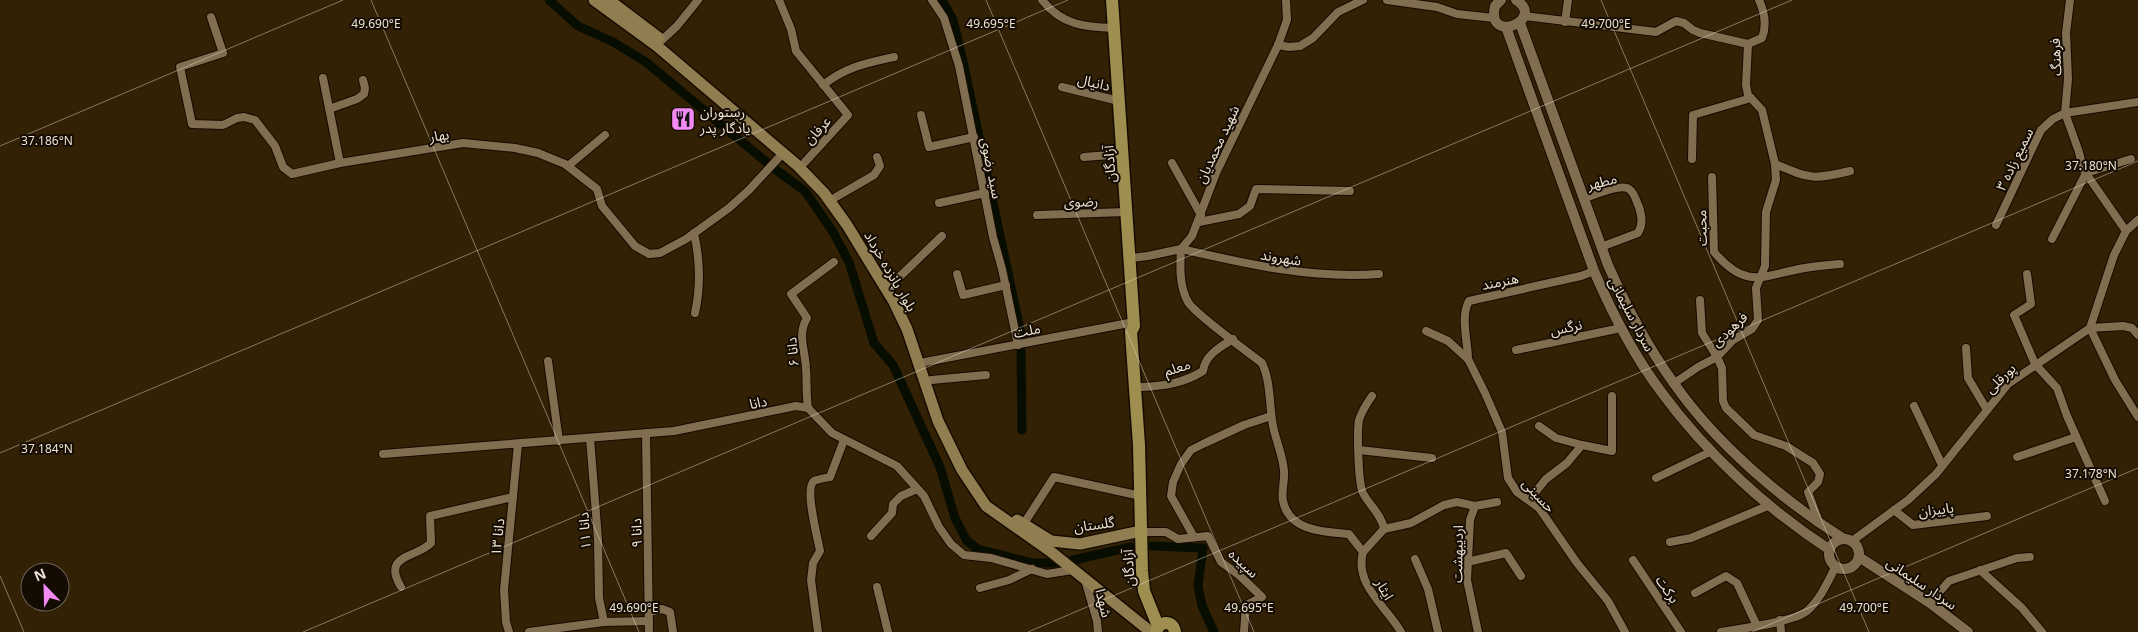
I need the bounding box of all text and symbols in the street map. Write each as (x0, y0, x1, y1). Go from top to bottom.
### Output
text: 49.690°E (351, 15, 401, 32)
text: 49.695°E (966, 15, 1016, 32)
text: 49.700°E (1581, 15, 1631, 32)
street label: فرهنگ (2045, 38, 2065, 76)
street label: دانیال (1076, 69, 1112, 95)
place label: رستوران یادگار پدر (699, 102, 750, 138)
street label: شهید محمدیان (1191, 102, 1243, 186)
restaurant icon: رستوران یادگار پدر (670, 106, 696, 132)
street label: عرفان (799, 112, 835, 148)
street label: بهار (427, 124, 451, 146)
street label: سمیع زاده ۳ (1991, 124, 2039, 194)
text: 37.186°N (21, 132, 73, 149)
street label: سید رضوی (977, 136, 1007, 200)
street label: آزادگان (1098, 144, 1120, 183)
text: 37.180°N (2065, 157, 2117, 174)
street label: مطهر (1584, 168, 1619, 194)
street label: رضوی (1063, 191, 1099, 211)
street label: محبت (1691, 210, 1711, 246)
street label: بلوار پانزده خرداد (859, 227, 922, 315)
street label: شهروند (1259, 244, 1303, 270)
street label: هنرمند (1480, 268, 1520, 294)
street label: سردار سلیمانی (1604, 274, 1660, 354)
street label: فرهودی (1707, 307, 1751, 351)
street label: نرگس (1548, 314, 1584, 340)
street label: ملت (1012, 318, 1042, 342)
street label: دانا ۶ (781, 336, 803, 368)
street label: معلم (1161, 354, 1193, 382)
street label: پورقلی (1980, 359, 2020, 398)
street label: دانا (747, 391, 769, 413)
text: 37.184°N (21, 440, 73, 457)
text: 37.178°N (2065, 465, 2117, 482)
street label: حسینی (1518, 474, 1560, 516)
street label: پاییزان (1917, 497, 1955, 522)
street label: دانا ۱۱ (573, 511, 595, 550)
street label: گلستان (1072, 512, 1116, 536)
street label: دانا ۱۳ (486, 517, 508, 557)
street label: دانا ۹ (626, 518, 646, 548)
street label: اردیبهشت (1447, 525, 1467, 583)
street label: سپیده (1224, 544, 1263, 583)
street label: آزادگان (1117, 548, 1139, 587)
street label: سردار سلیمانی (1883, 552, 1961, 614)
north arrow (20, 562, 70, 612)
text: N (31, 564, 49, 586)
street label: برکت (1652, 571, 1684, 607)
street label: ایثار (1371, 574, 1399, 603)
street label: شهدا (1091, 587, 1117, 619)
text: 49.690°E (609, 599, 659, 616)
text: 49.695°E (1224, 599, 1274, 616)
text: 49.700°E (1839, 599, 1889, 616)

